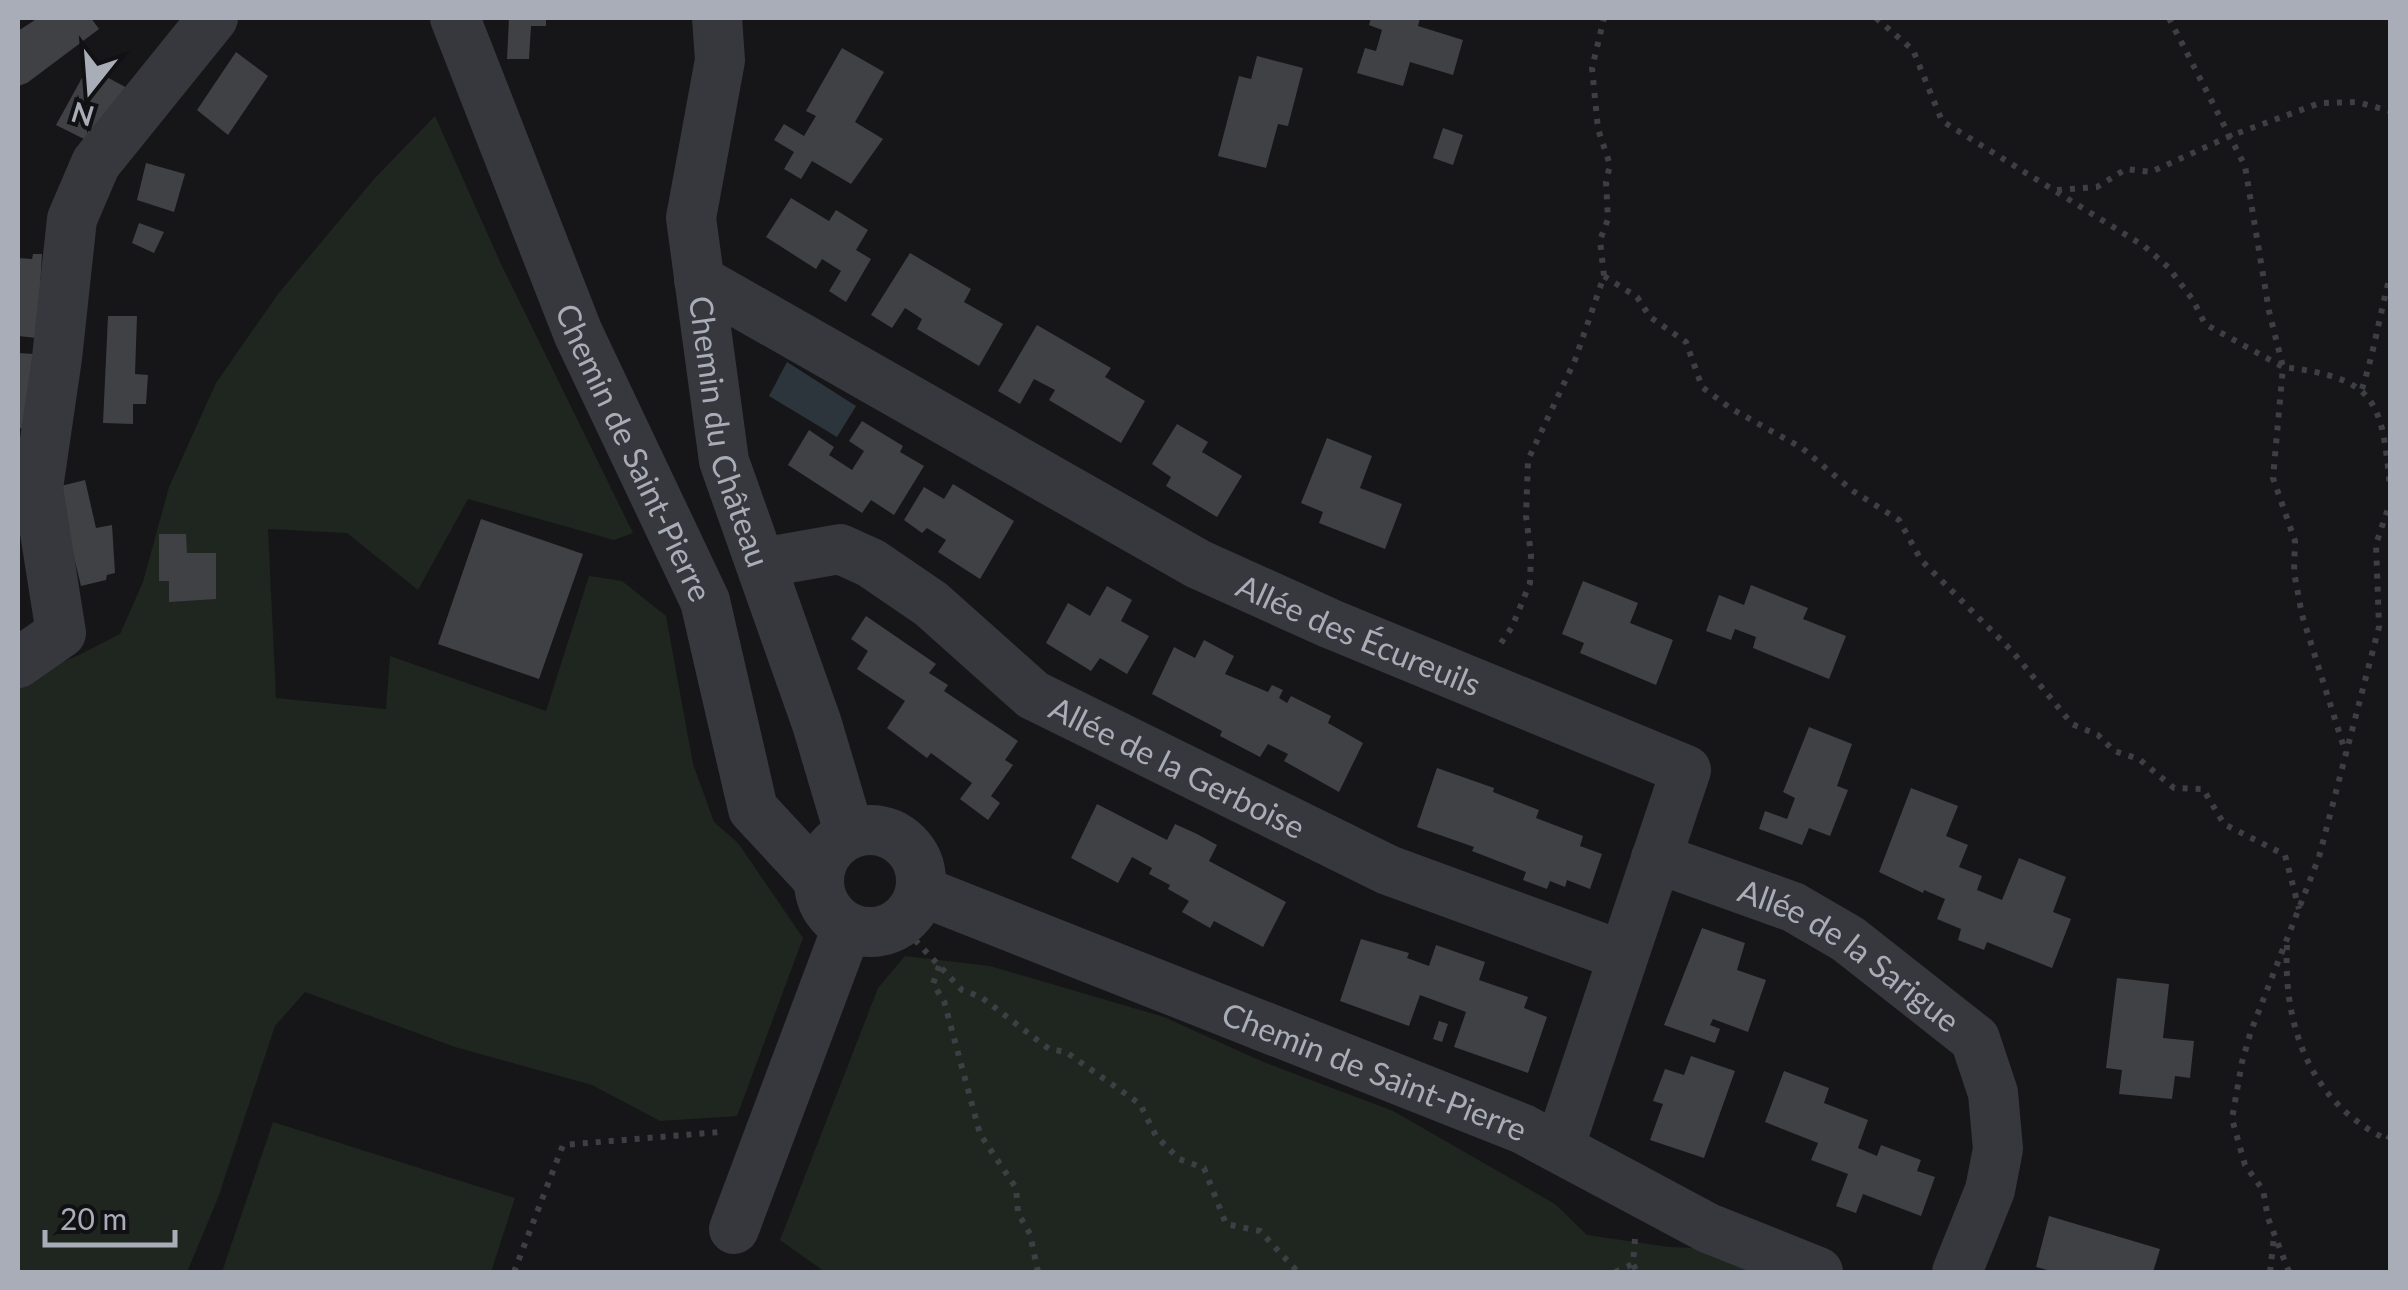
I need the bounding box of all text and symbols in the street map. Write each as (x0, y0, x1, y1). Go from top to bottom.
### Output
north arrow (40, 40, 140, 140)
text: N (67, 95, 98, 134)
street label: Chemin du Château (682, 293, 779, 572)
street label: Chemin de Saint-Pierre (549, 298, 722, 607)
street label: Allée des Écureuils (1231, 565, 1487, 703)
street label: Allée de la Gerboise (1044, 687, 1312, 846)
street label: Allée de la Sarigue (1734, 870, 1968, 1039)
street label: Chemin de Saint-Pierre (1217, 993, 1533, 1148)
scale bar (45, 1185, 175, 1247)
text: 20 m (60, 1200, 127, 1236)

